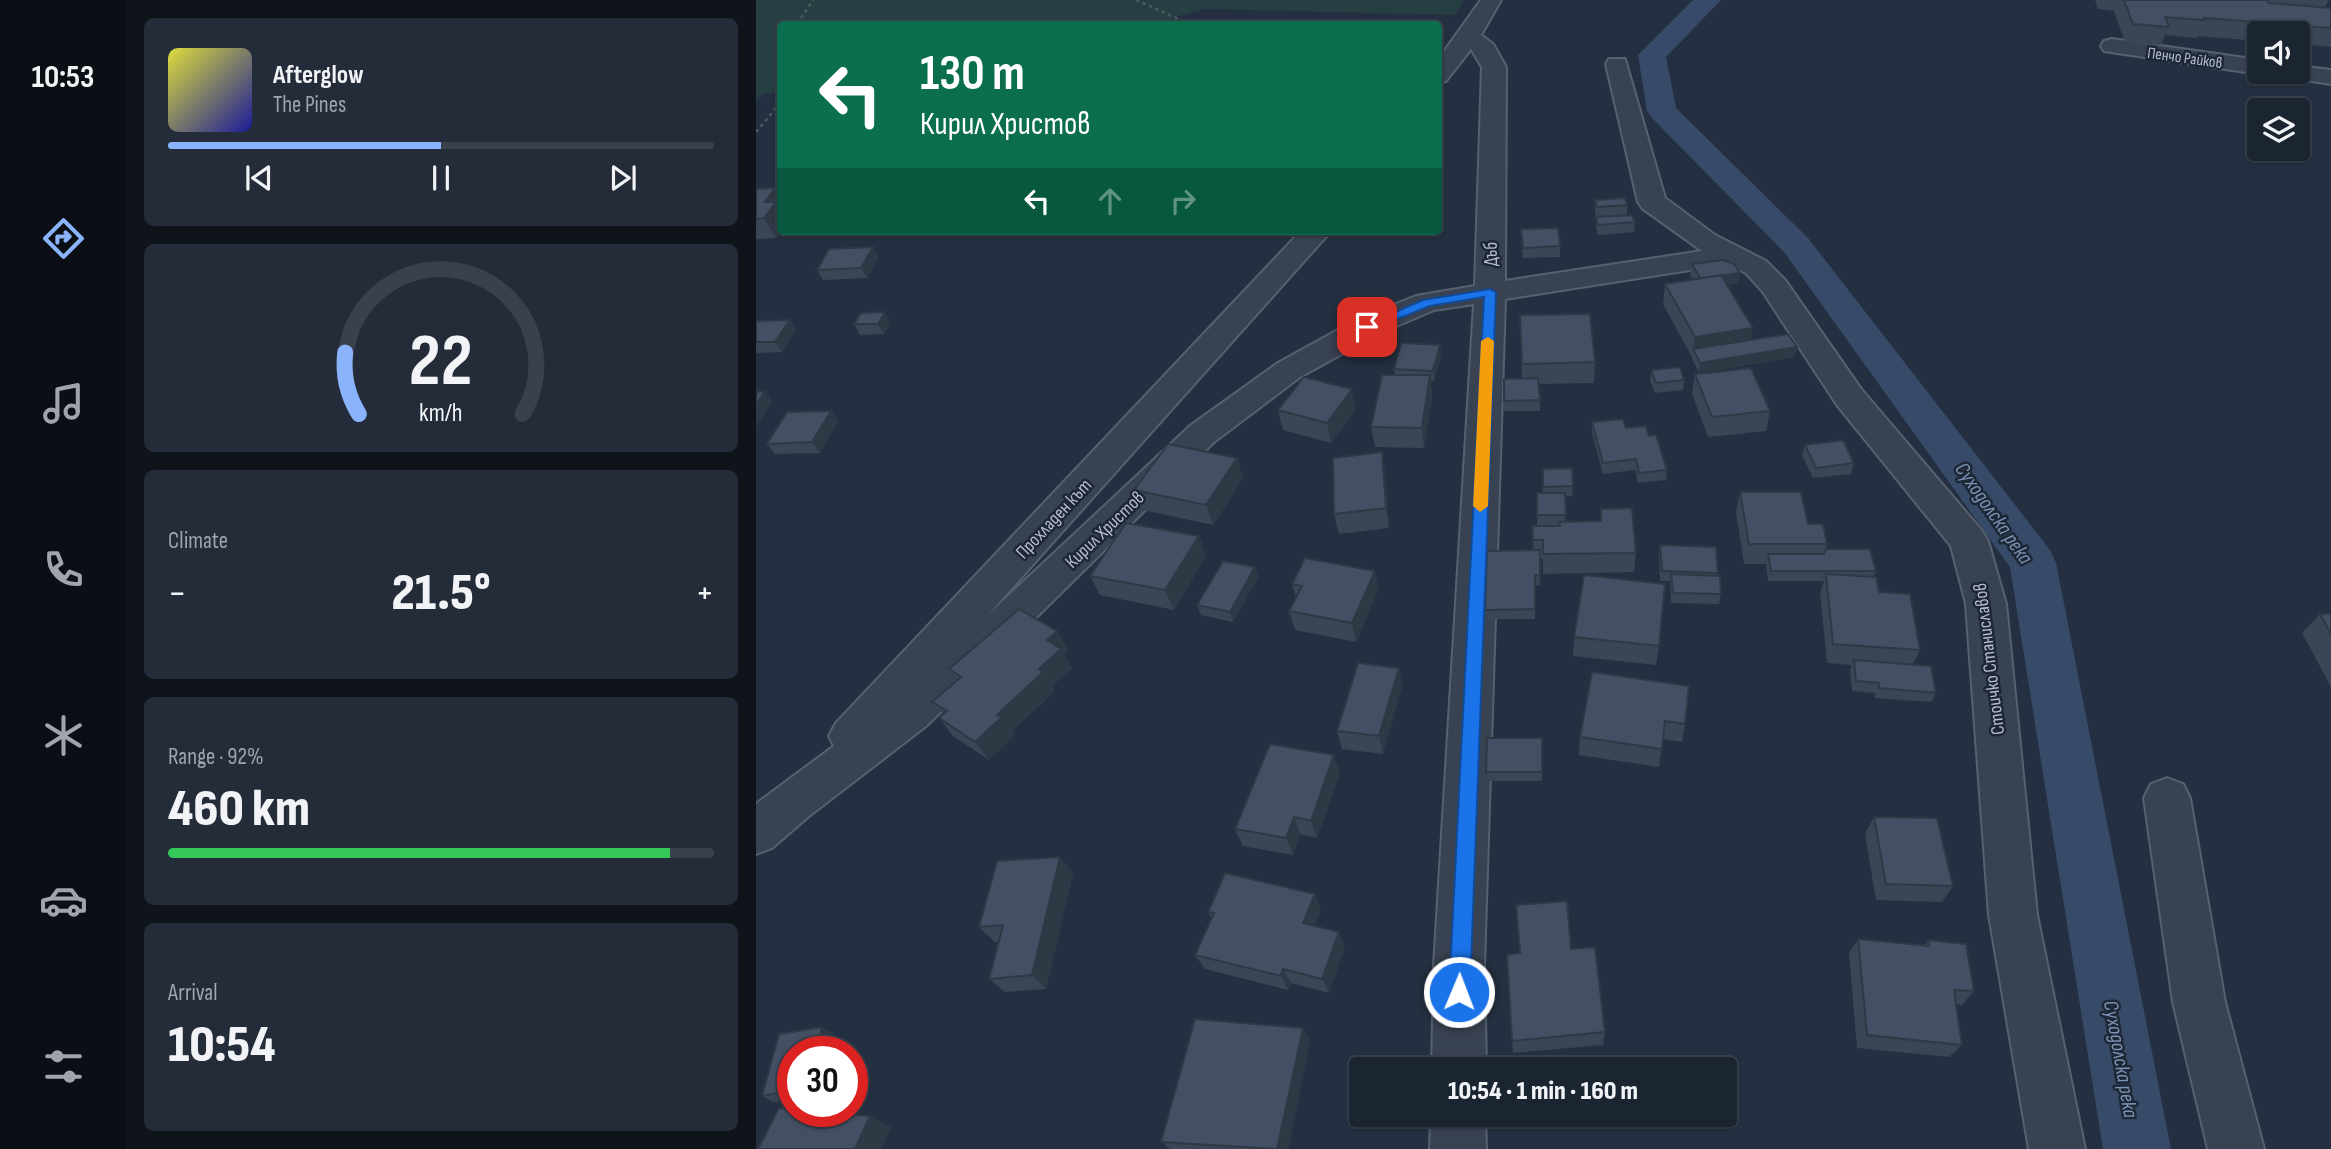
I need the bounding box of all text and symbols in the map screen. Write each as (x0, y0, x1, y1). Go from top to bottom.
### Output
map controls (2247, 21, 2310, 161)
button: sound (2247, 21, 2310, 84)
street label: Пенчо Райков (2146, 44, 2223, 73)
text: 130 m (920, 45, 1025, 104)
icon: left (805, 49, 896, 140)
text: 10:53 (32, 58, 94, 97)
text: Afterglow (273, 60, 364, 91)
text: The Pines (273, 91, 346, 119)
button: layers (2247, 98, 2310, 161)
text: Кирил Христов (920, 105, 1091, 144)
icon: previous (240, 159, 278, 197)
icon: pause (422, 159, 460, 197)
icon: next (604, 159, 642, 197)
icon: left (1018, 182, 1056, 220)
icon: ahead (1091, 182, 1129, 220)
icon: right (1164, 182, 1202, 220)
icon: directions (39, 214, 88, 263)
street label: Дъб (1480, 242, 1503, 266)
pin (1337, 297, 1397, 357)
icon: arrive (1348, 308, 1386, 346)
text: 22 (409, 319, 473, 407)
icon: music (39, 379, 88, 428)
text: km/h (419, 398, 463, 429)
water label: Суходолска река (1949, 458, 2038, 569)
street label: Прохладен кът (1011, 474, 1097, 564)
street label: Кирил Христов (1061, 487, 1149, 574)
text: Climate (168, 527, 228, 555)
icon: phone (39, 545, 88, 594)
text: 21.5° (391, 562, 491, 625)
text: − (168, 571, 187, 616)
text: + (695, 571, 714, 616)
street label: Стоичко Станиславов (1969, 582, 2010, 736)
icon: climate (39, 711, 88, 760)
text: Range · 92% (168, 743, 264, 771)
text: 460 km (168, 778, 310, 841)
icon: car (39, 876, 88, 925)
position arrow (1422, 955, 1496, 1029)
text: Arrival (168, 979, 217, 1007)
water label: Суходолска река (2098, 999, 2143, 1120)
text: 10:54 (168, 1014, 276, 1077)
speed limit sign: 30 (777, 1036, 868, 1127)
icon: filters (39, 1042, 88, 1091)
text: 10:54 · 1 min · 160 m (1448, 1076, 1638, 1107)

